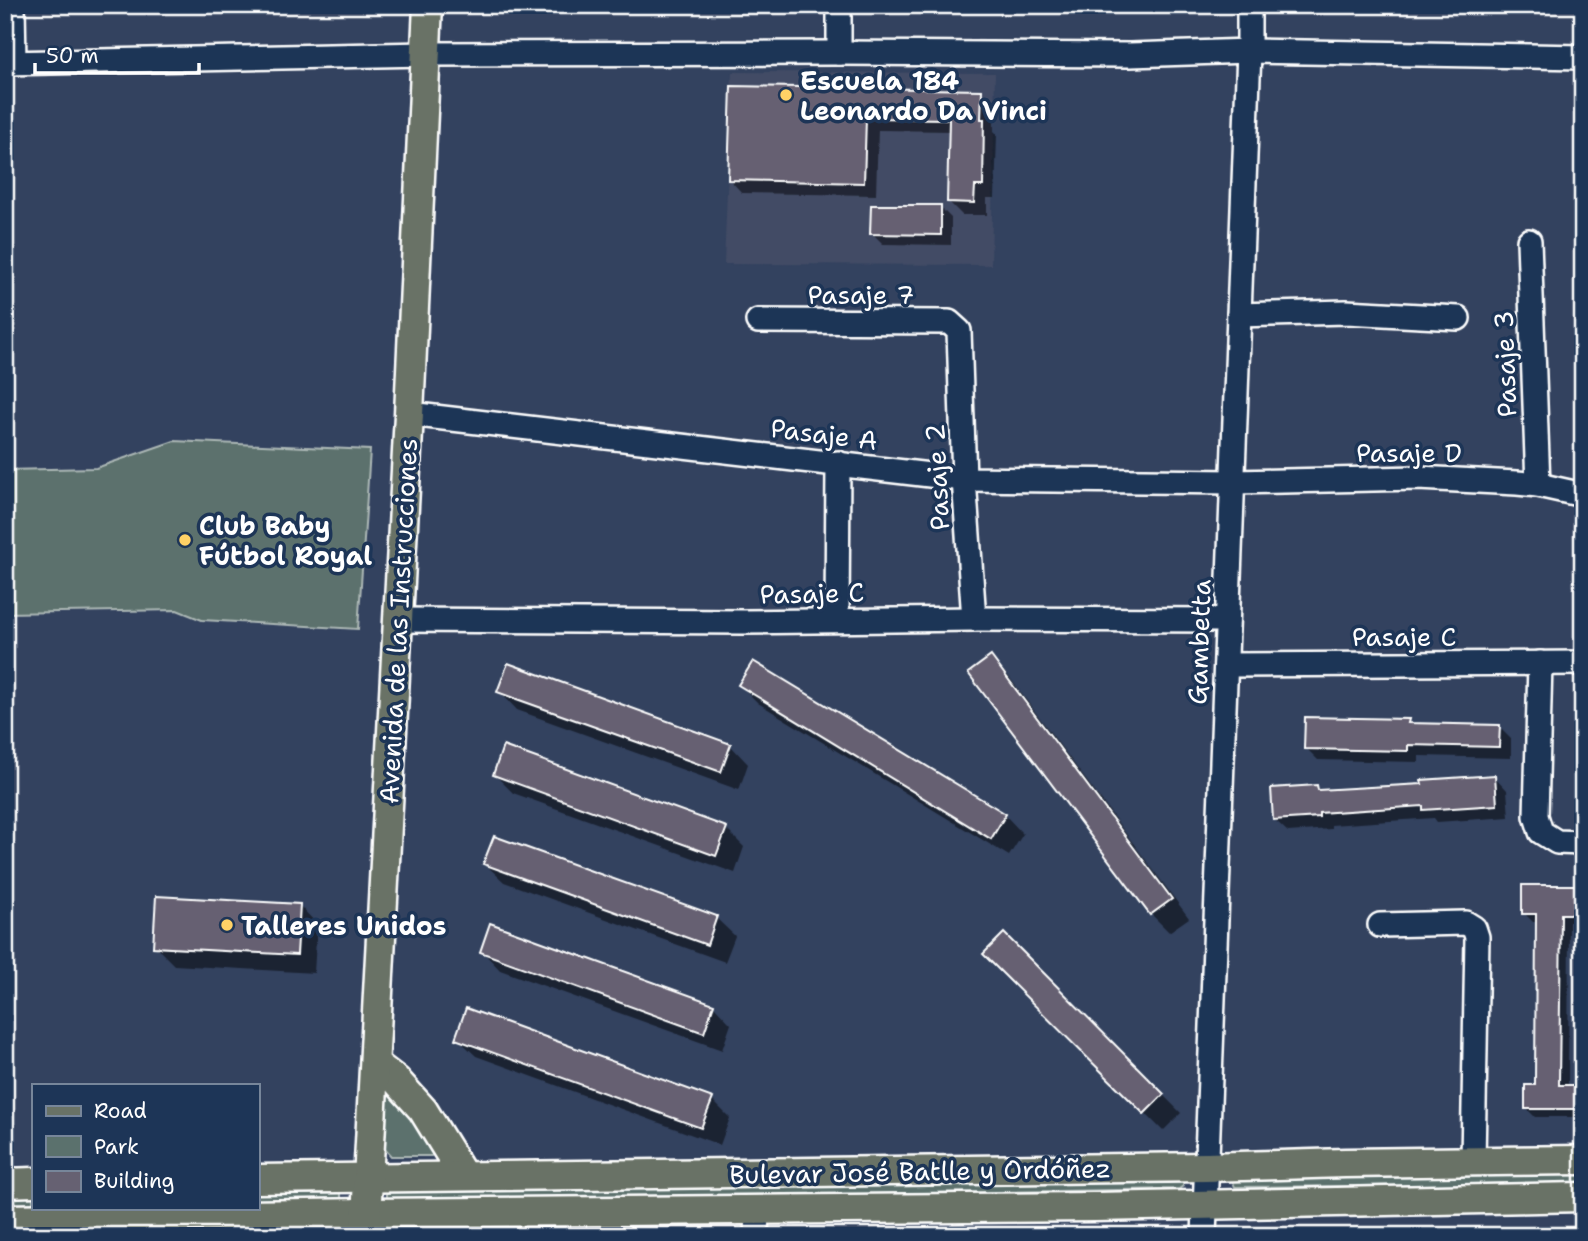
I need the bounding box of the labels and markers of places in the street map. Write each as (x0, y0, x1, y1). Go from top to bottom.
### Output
place label: Escuela 184 Leonardo Da Vinci (800, 63, 1047, 128)
marker: Escuela 184 Leonardo Da Vinci (778, 87, 794, 103)
place label: Club Baby Fútbol Royal (199, 508, 372, 573)
marker: Club Baby Fútbol Royal (177, 532, 193, 548)
place label: Talleres Unidos (241, 908, 446, 943)
marker: Talleres Unidos (219, 917, 235, 933)

